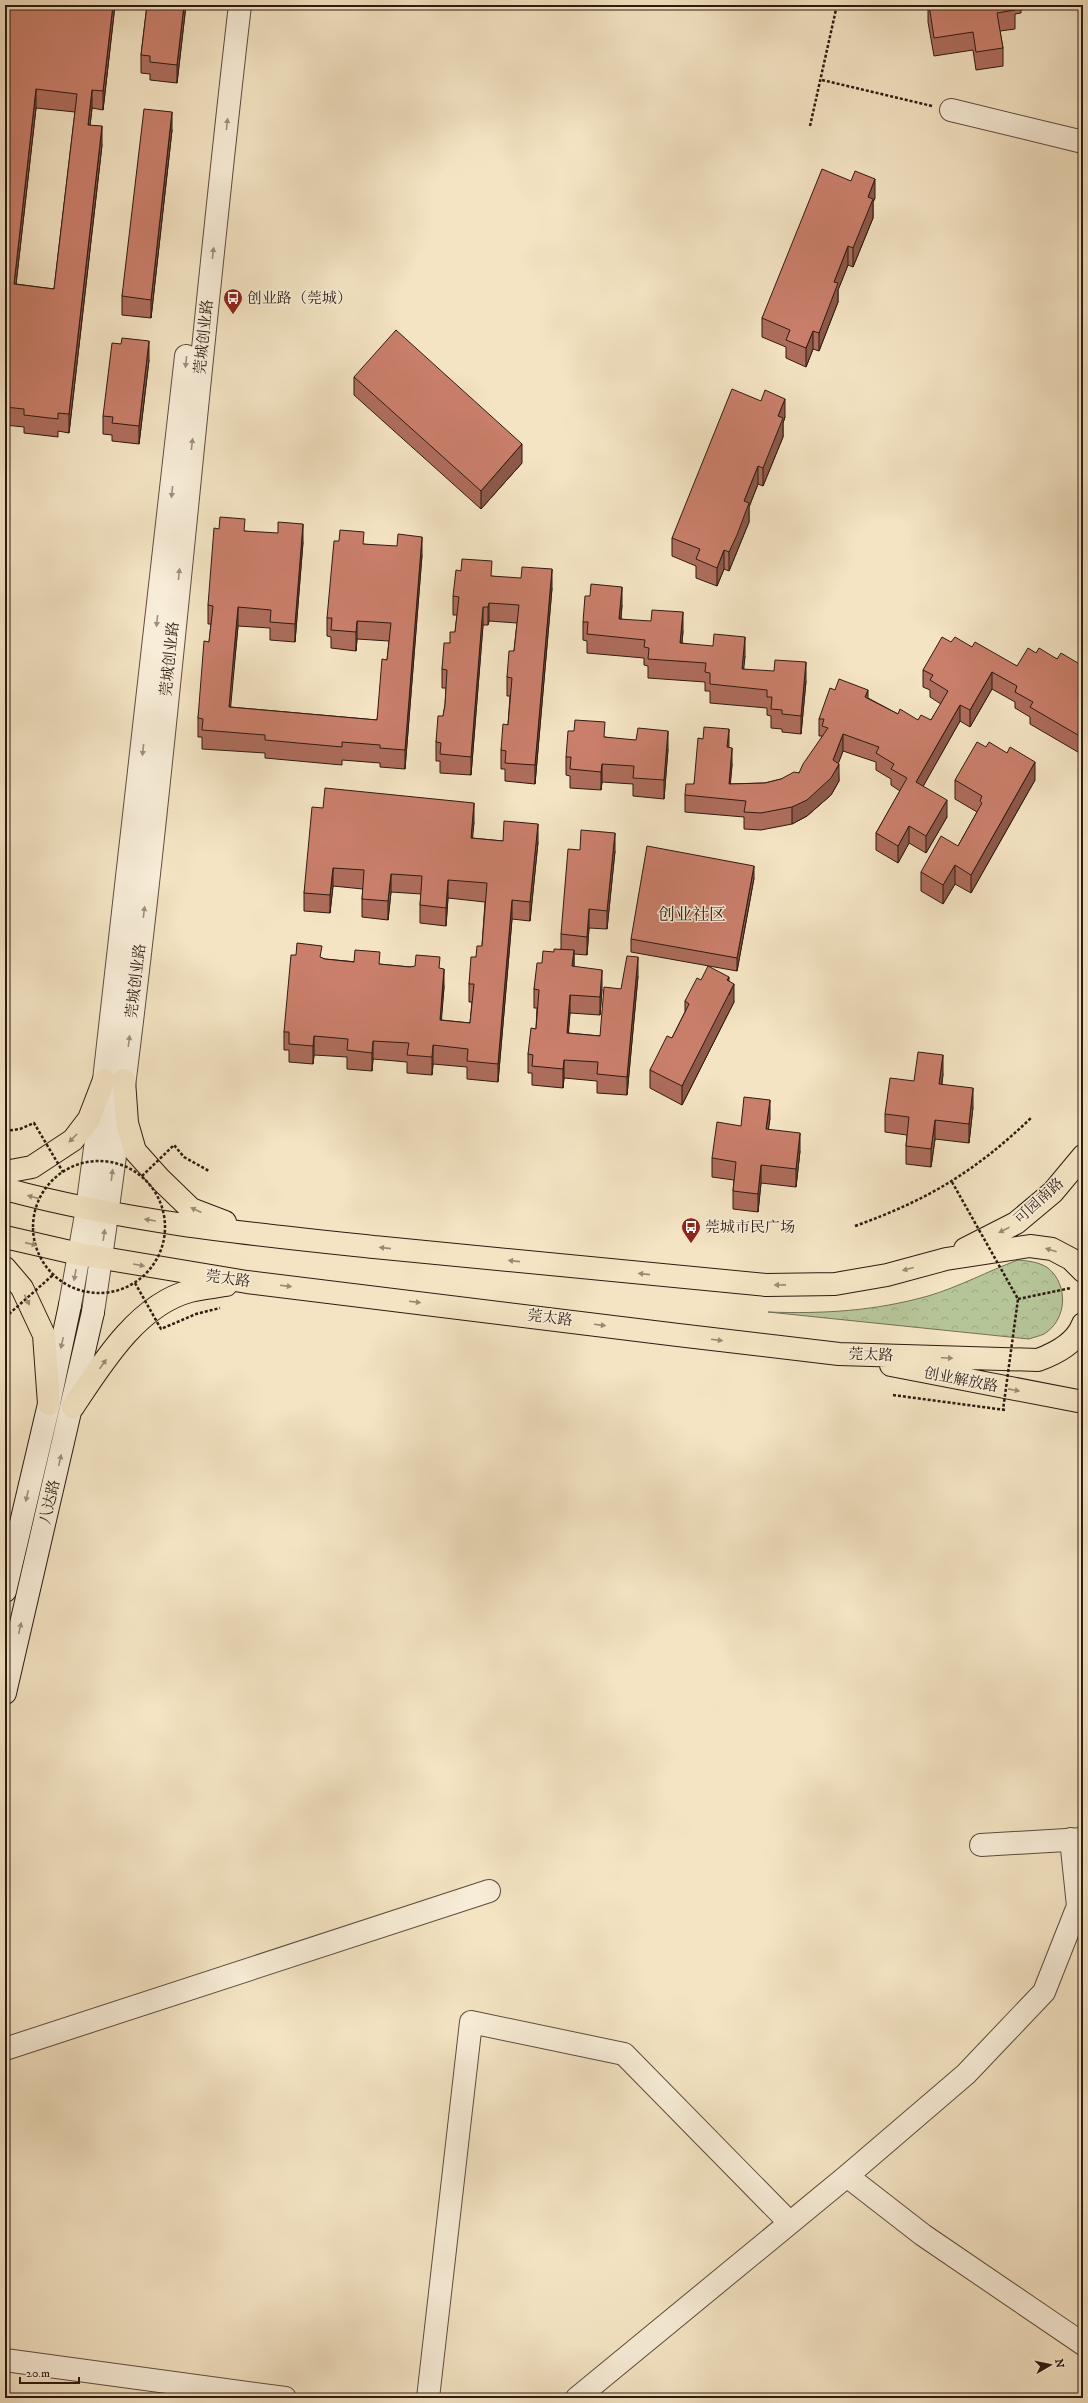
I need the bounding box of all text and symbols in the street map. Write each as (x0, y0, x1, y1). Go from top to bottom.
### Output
one-way arrow (223, 118, 230, 130)
one-way arrow (210, 247, 216, 259)
bus stop icon: 创业路（莞城） (222, 287, 244, 315)
place label: 创业路（莞城） (247, 289, 352, 308)
street label: 莞城创业路 (191, 299, 217, 375)
one-way arrow (182, 356, 189, 368)
one-way arrow (189, 438, 196, 450)
one-way arrow (168, 485, 175, 498)
one-way arrow (176, 568, 182, 580)
one-way arrow (154, 615, 161, 627)
street label: 莞城创业路 (157, 621, 183, 697)
one-way arrow (140, 744, 146, 756)
district label: 创业社区 (658, 904, 726, 926)
one-way arrow (141, 906, 147, 918)
street label: 莞城创业路 (122, 943, 150, 1019)
one-way arrow (125, 1035, 132, 1047)
one-way arrow (69, 1134, 78, 1143)
one-way arrow (109, 1169, 115, 1181)
street label: 可园南路 (1010, 1174, 1068, 1228)
one-way arrow (27, 1193, 39, 1199)
one-way arrow (190, 1207, 202, 1213)
bus stop icon: 莞城市民广场 (680, 1216, 702, 1244)
one-way arrow (144, 1217, 156, 1223)
place label: 莞城市民广场 (705, 1218, 795, 1237)
one-way arrow (998, 1226, 1010, 1233)
one-way arrow (101, 1229, 107, 1242)
one-way arrow (25, 1241, 38, 1247)
one-way arrow (379, 1245, 391, 1251)
one-way arrow (1045, 1247, 1057, 1253)
one-way arrow (508, 1258, 520, 1264)
one-way arrow (133, 1262, 145, 1268)
street label: 莞太路 (204, 1266, 252, 1292)
one-way arrow (902, 1267, 915, 1273)
one-way arrow (72, 1269, 78, 1281)
one-way arrow (638, 1270, 650, 1277)
one-way arrow (773, 1282, 786, 1288)
one-way arrow (280, 1283, 292, 1290)
one-way arrow (24, 1294, 30, 1305)
one-way arrow (409, 1298, 421, 1305)
street label: 莞太路 (527, 1306, 573, 1330)
one-way arrow (594, 1322, 606, 1328)
one-way arrow (711, 1336, 723, 1343)
one-way arrow (59, 1337, 65, 1349)
street label: 莞太路 (848, 1345, 894, 1365)
one-way arrow (941, 1354, 953, 1361)
one-way arrow (98, 1358, 107, 1369)
street label: 创业解放路 (922, 1364, 1000, 1396)
one-way arrow (1008, 1388, 1021, 1394)
one-way arrow (57, 1454, 63, 1466)
street label: 八达路 (36, 1478, 64, 1526)
one-way arrow (24, 1490, 30, 1503)
one-way arrow (18, 1621, 24, 1634)
north arrow (1030, 2345, 1070, 2385)
text: N (1051, 2358, 1067, 2369)
scale bar (20, 2359, 79, 2385)
text: 20 m (26, 2366, 50, 2381)

